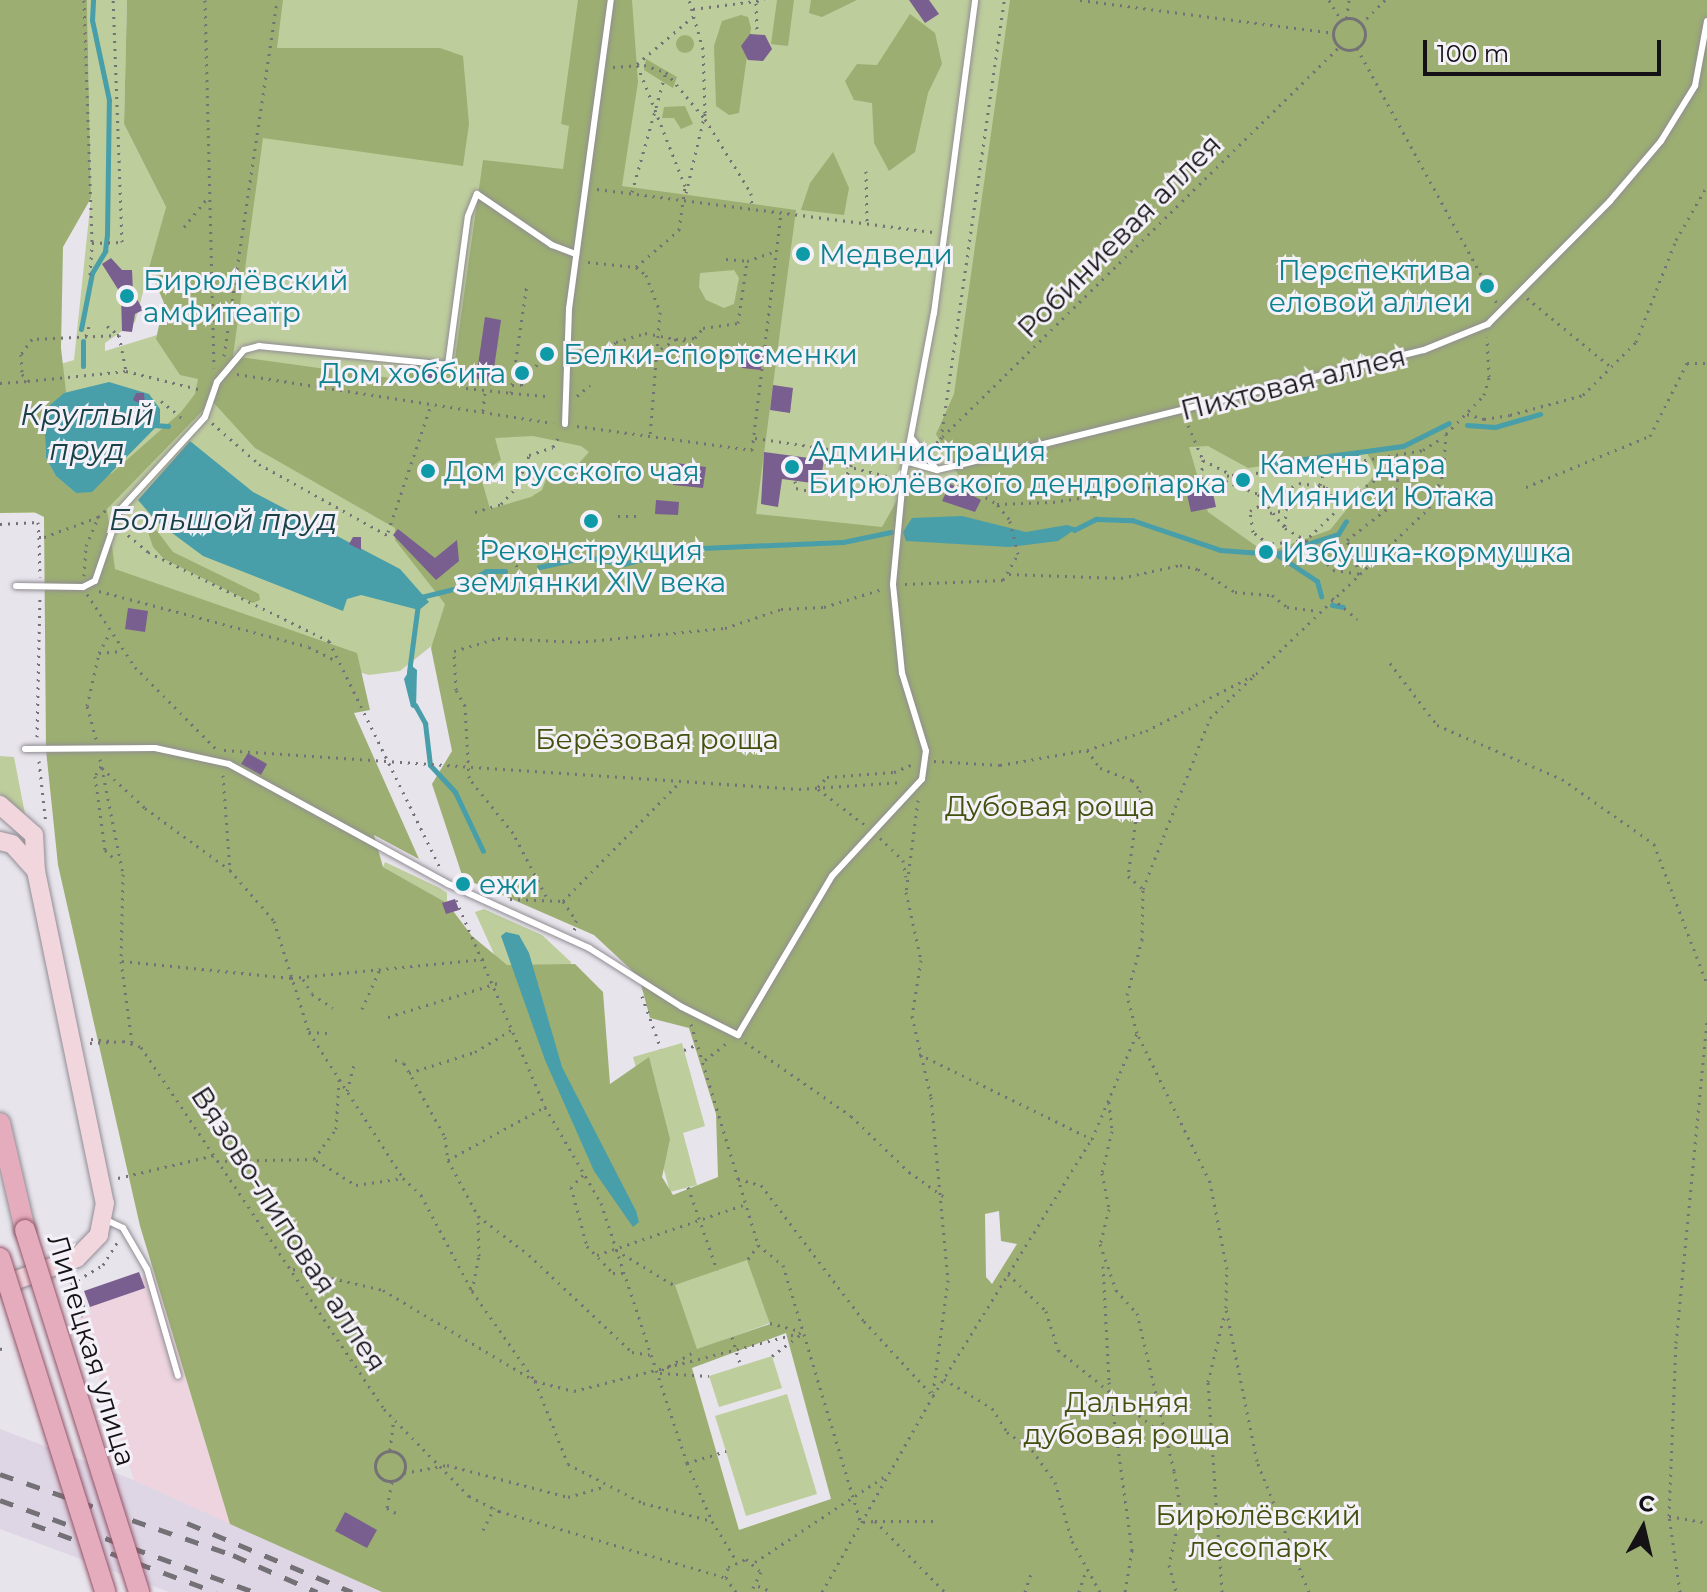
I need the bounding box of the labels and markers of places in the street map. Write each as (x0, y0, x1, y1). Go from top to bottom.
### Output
place label: Медведи (819, 237, 953, 271)
marker: Медведи (794, 245, 812, 263)
place label: Перспектива еловой аллеи (1269, 253, 1471, 319)
place label: Бирюлёвский амфитеатр (143, 263, 349, 329)
marker: Перспектива еловой аллеи (1478, 277, 1496, 295)
marker: Бирюлёвский амфитеатр (118, 287, 136, 305)
place label: Белки-спортсменки (563, 337, 858, 371)
marker: Белки-спортсменки (538, 345, 556, 363)
place label: Дом хоббита (319, 356, 506, 390)
marker: Дом хоббита (513, 364, 531, 382)
place label: Администрация Бирюлёвского дендропарка (808, 434, 1226, 500)
place label: Камень дара Мияниси Ютака (1259, 447, 1495, 513)
place label: Дом русского чая (444, 454, 700, 488)
marker: Администрация Бирюлёвского дендропарка (783, 458, 801, 476)
marker: Дом русского чая (419, 462, 437, 480)
marker: Камень дара Мияниси Ютака (1234, 471, 1252, 489)
marker: Реконструкция землянки XIV века (582, 512, 600, 530)
place label: Реконструкция землянки XIV века (456, 533, 726, 599)
place label: Избушка-кормушка (1282, 535, 1572, 569)
marker: Избушка-кормушка (1257, 543, 1275, 561)
place label: ежи (479, 867, 538, 901)
marker: ежи (454, 875, 472, 893)

